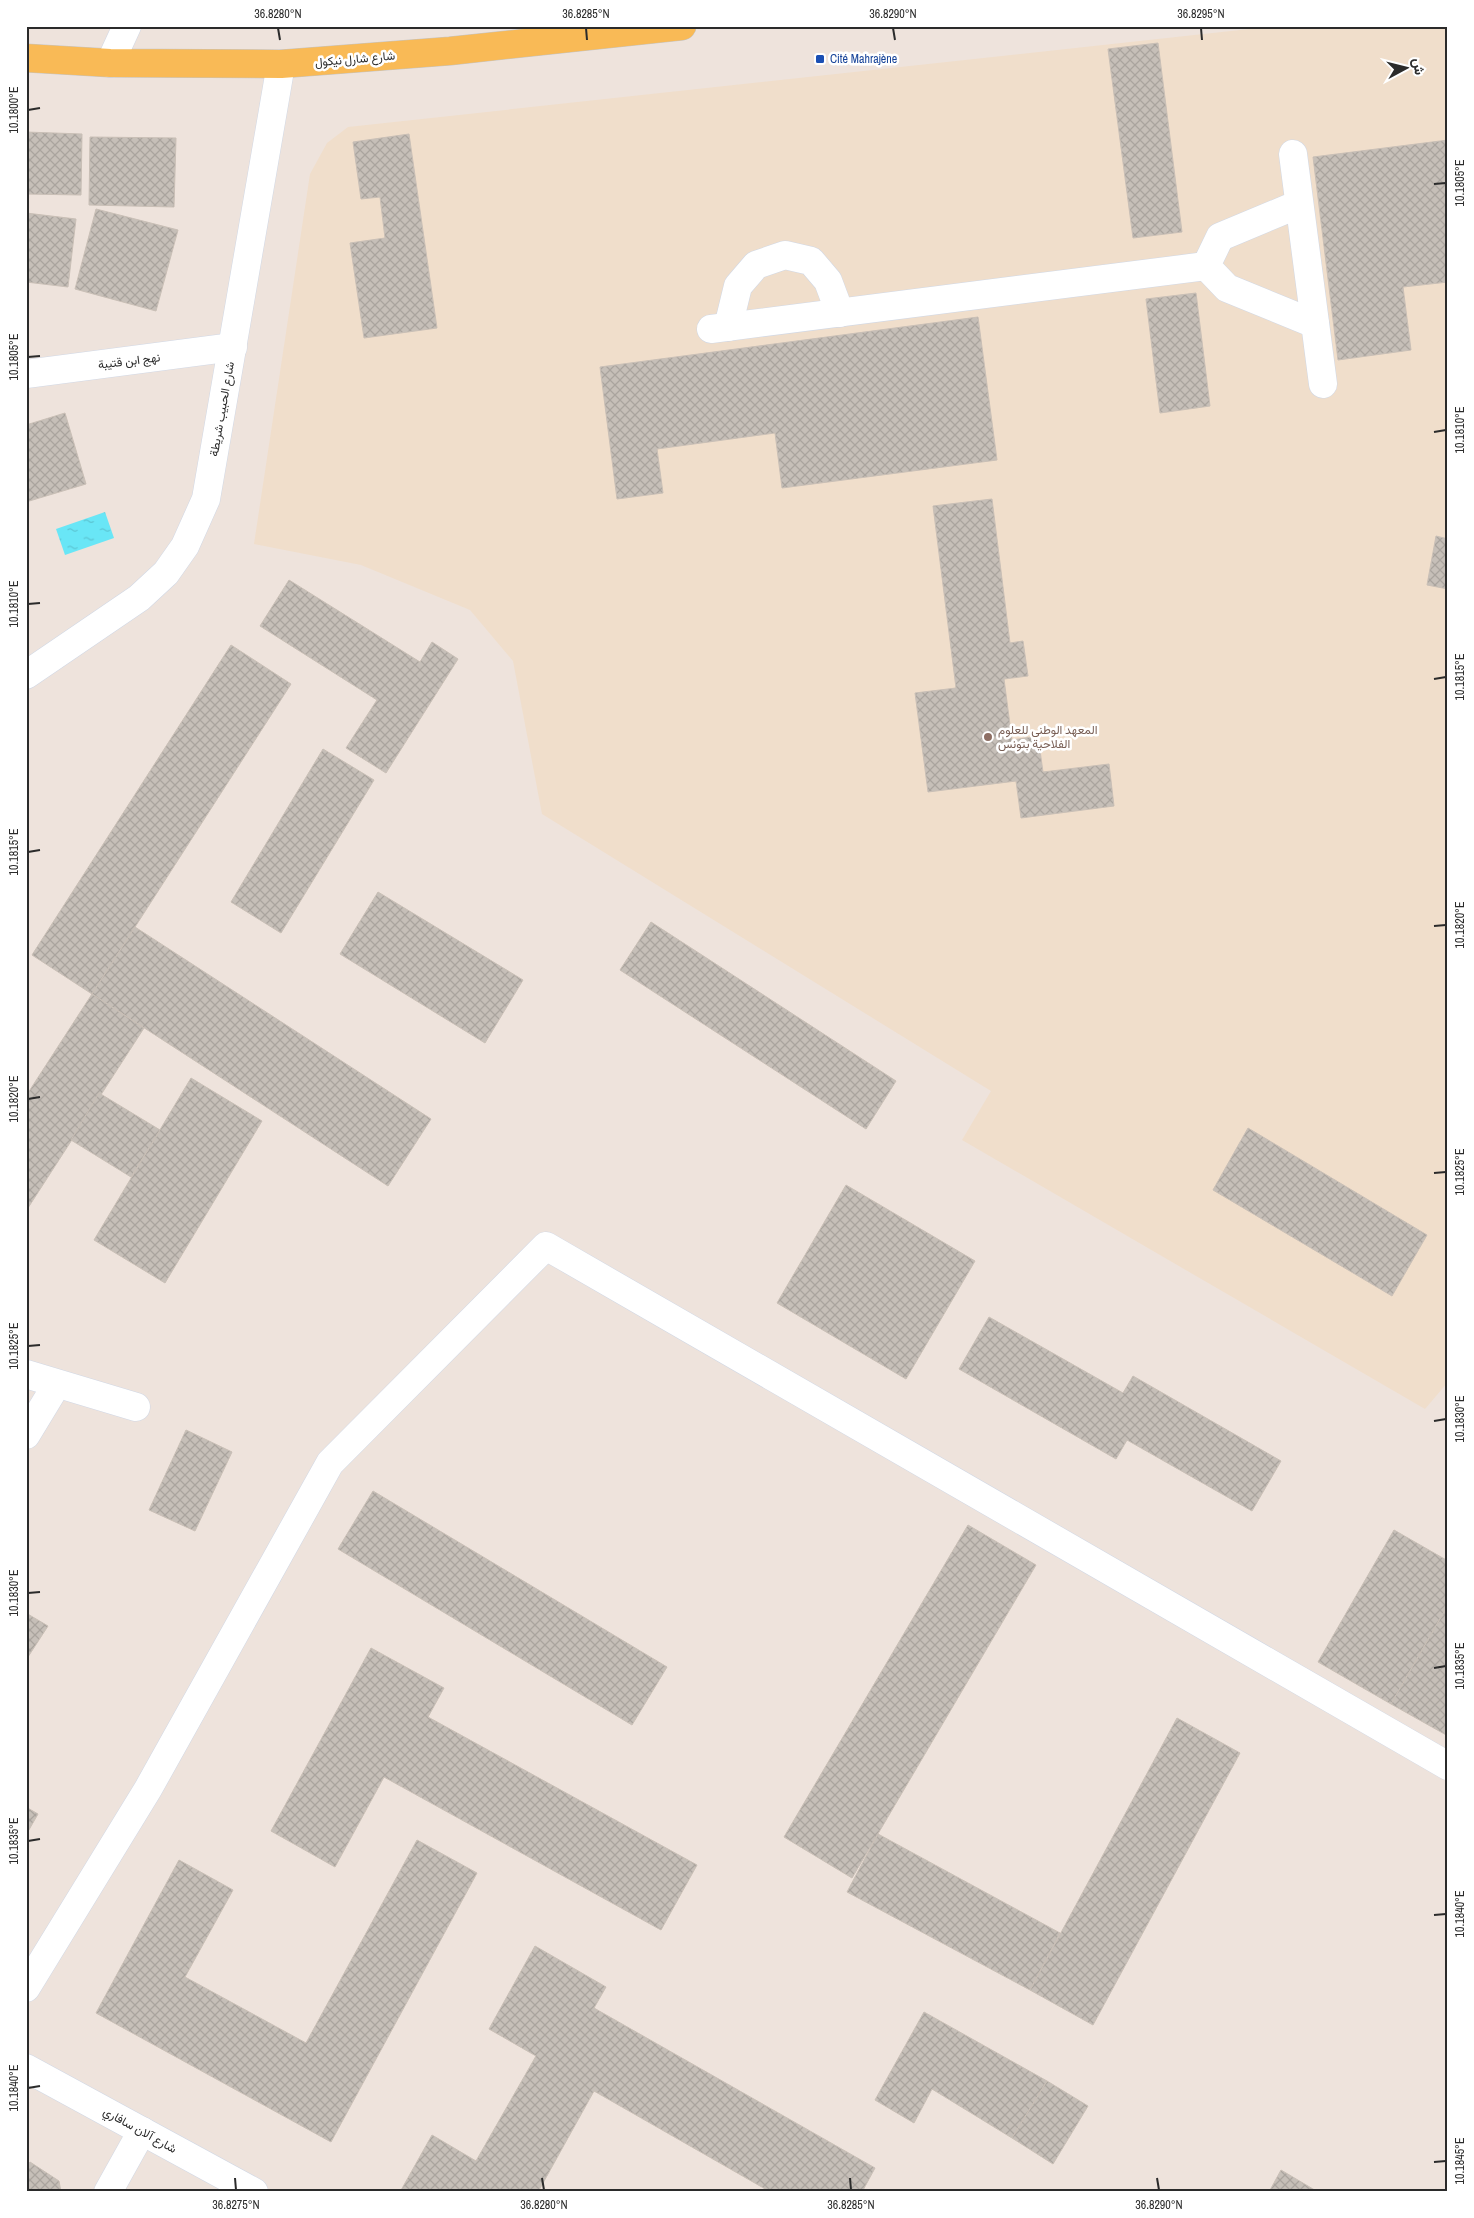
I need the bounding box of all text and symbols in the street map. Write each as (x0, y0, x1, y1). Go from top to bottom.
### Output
text: 36.8280°N (254, 6, 302, 22)
text: 36.8285°N (562, 6, 610, 22)
text: 36.8290°N (869, 6, 917, 22)
text: 36.8295°N (1177, 6, 1225, 22)
north arrow (1382, 42, 1432, 92)
street label: شارع شارل نيكول (314, 48, 396, 71)
place label: Cité Mahrajène (830, 51, 897, 67)
marker: Cité Mahrajène (814, 53, 826, 65)
text: ش (1409, 57, 1429, 76)
text: 10.1800°E (6, 87, 22, 133)
text: 10.1805°E (1452, 160, 1468, 206)
text: 10.1805°E (6, 334, 22, 380)
street label: نهج ابن قتيبة (97, 349, 161, 374)
street label: شارع الحبيب شريطة (206, 360, 239, 458)
text: 10.1810°E (1452, 407, 1468, 453)
text: 10.1810°E (6, 581, 22, 627)
text: 10.1815°E (1452, 654, 1468, 700)
place label: المعهد الوطني للعلوم الفلاحية بتونس (998, 722, 1097, 752)
marker: المعهد الوطني للعلوم الفلاحية بتونس (982, 731, 994, 743)
text: 10.1815°E (6, 829, 22, 875)
text: 10.1820°E (1452, 902, 1468, 948)
text: 10.1820°E (6, 1076, 22, 1122)
text: 10.1825°E (1452, 1149, 1468, 1195)
text: 10.1825°E (6, 1323, 22, 1369)
text: 10.1830°E (1452, 1396, 1468, 1442)
text: 10.1830°E (6, 1570, 22, 1616)
text: 10.1835°E (1452, 1643, 1468, 1689)
text: 10.1835°E (6, 1818, 22, 1864)
text: 10.1840°E (1452, 1891, 1468, 1937)
text: 10.1840°E (6, 2065, 22, 2111)
street label: شارع آلان سافاري (99, 2103, 180, 2159)
text: 10.1845°E (1452, 2138, 1468, 2184)
text: 36.8275°N (212, 2197, 260, 2213)
text: 36.8280°N (520, 2197, 568, 2213)
text: 36.8285°N (827, 2197, 875, 2213)
text: 36.8290°N (1135, 2197, 1183, 2213)

